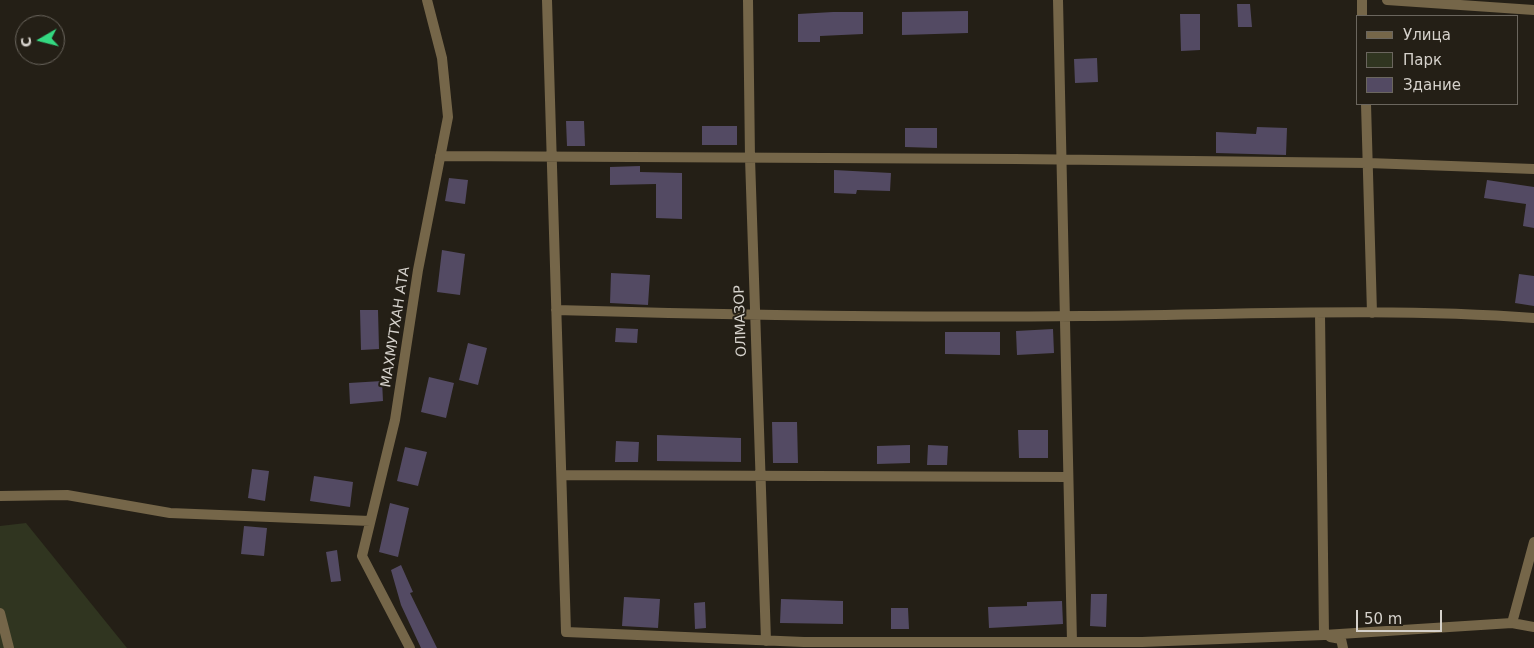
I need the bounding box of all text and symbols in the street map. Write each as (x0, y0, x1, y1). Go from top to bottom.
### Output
north arrow (15, 15, 65, 65)
legend (1356, 15, 1519, 105)
text: Улица (1403, 26, 1451, 44)
text: С (17, 36, 35, 48)
text: Парк (1403, 51, 1442, 69)
text: Здание (1403, 76, 1461, 94)
street label: МАХМУТХАН АТА (378, 265, 414, 389)
street label: ОЛМАЗОР (731, 285, 751, 357)
scale bar (1359, 600, 1445, 632)
text: 50 m (1364, 610, 1402, 628)

